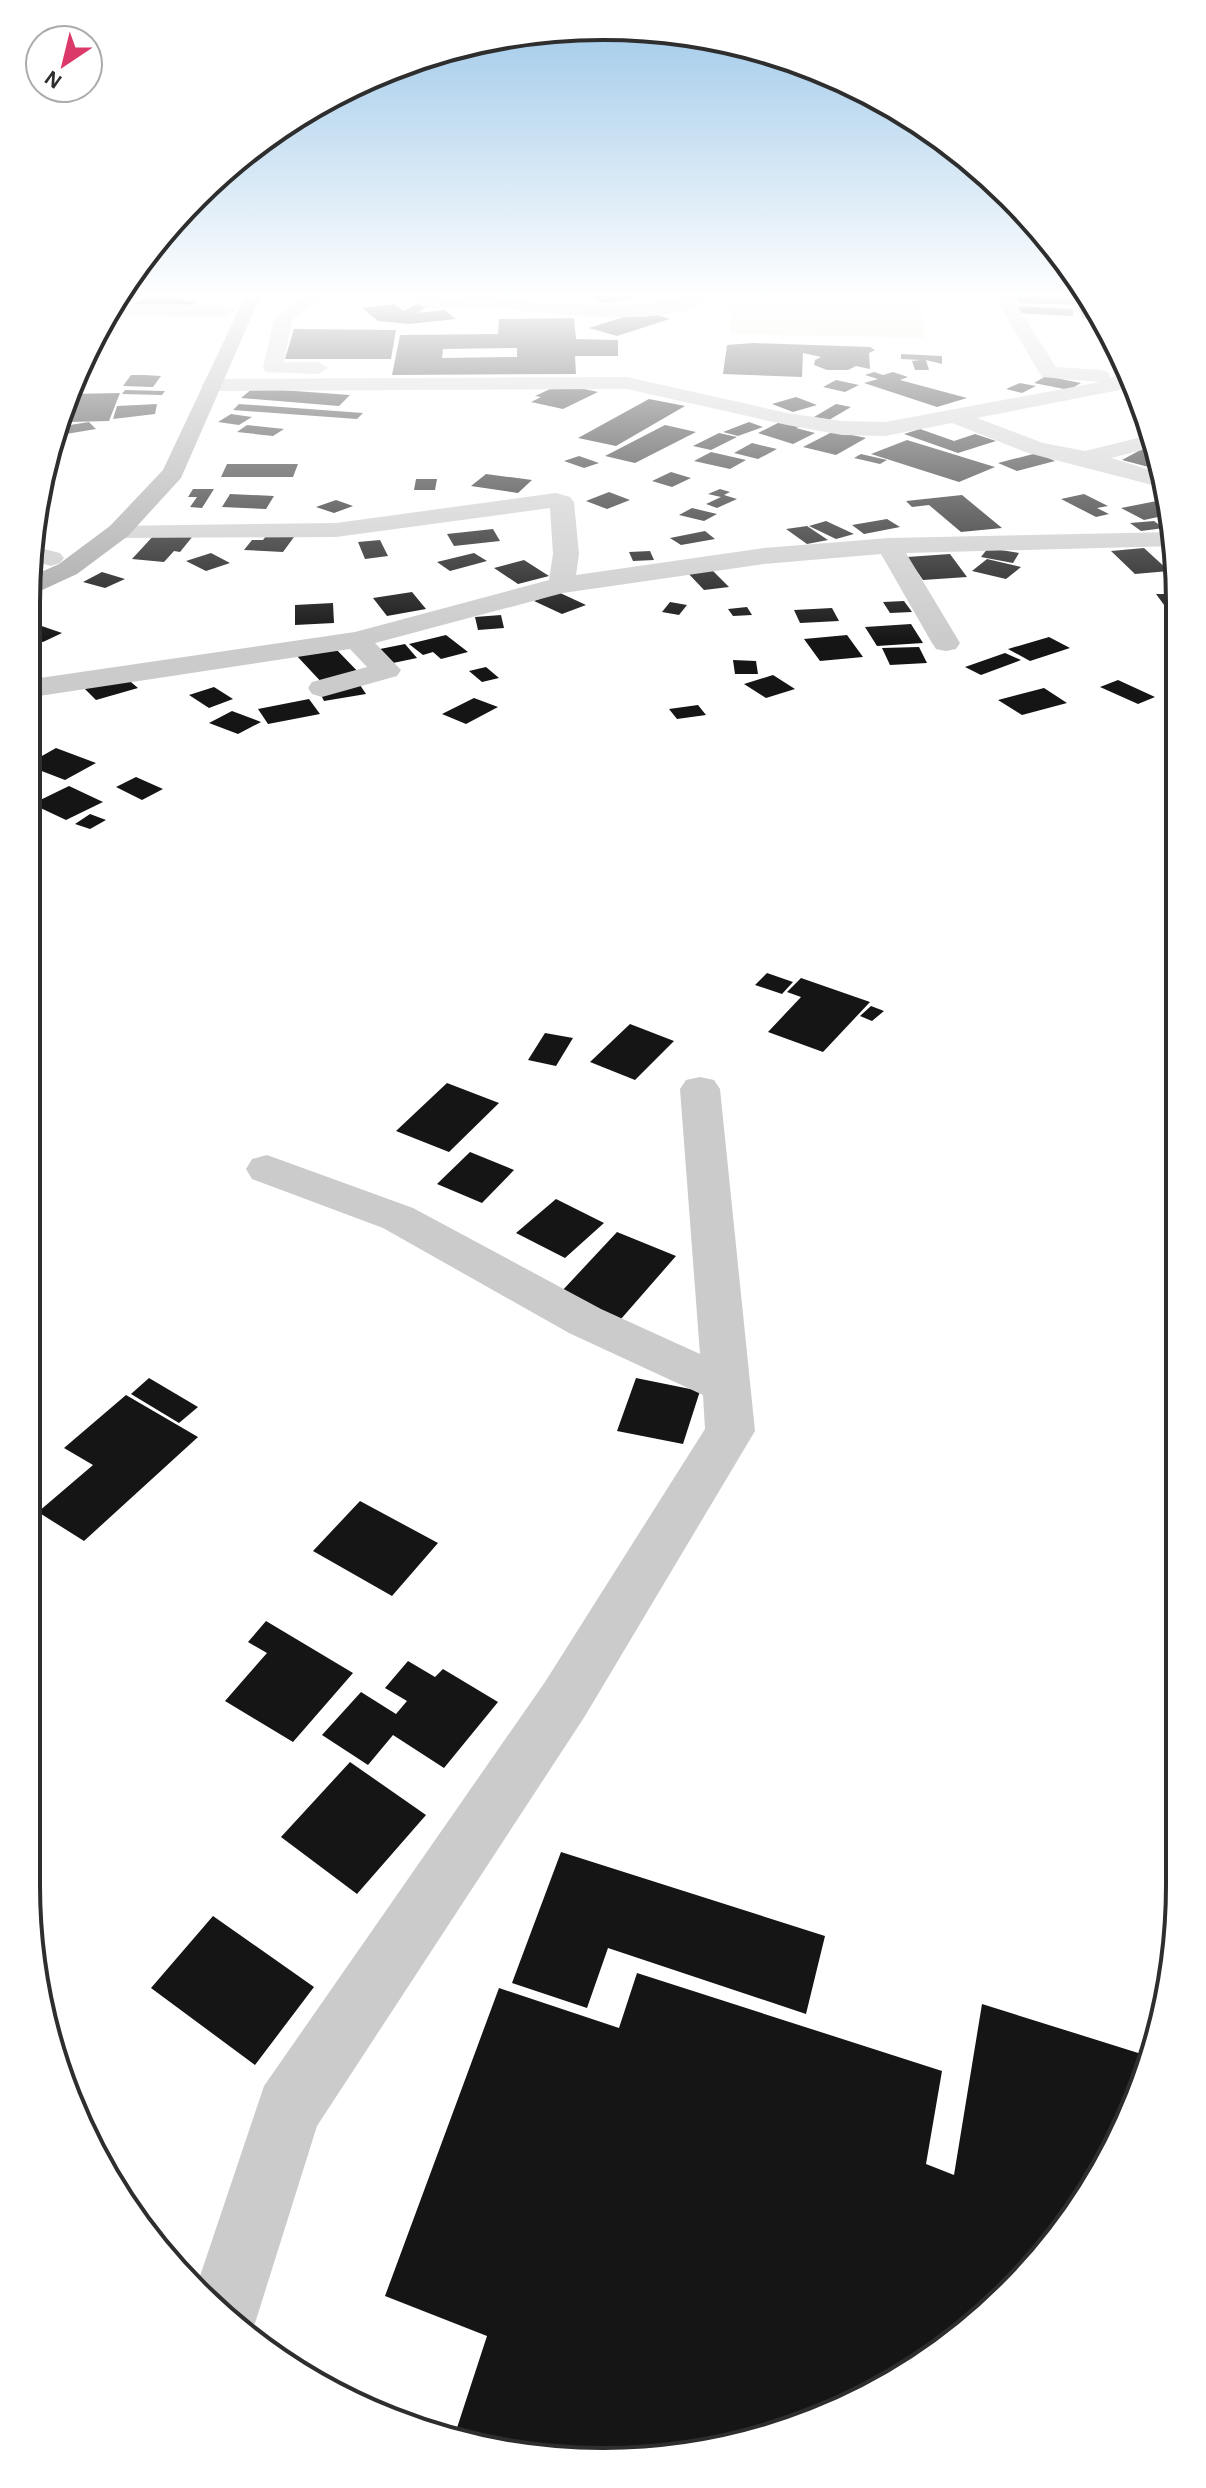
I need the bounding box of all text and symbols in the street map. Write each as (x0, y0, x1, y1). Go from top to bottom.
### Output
north arrow (24, 24, 104, 104)
text: N (41, 66, 66, 93)

